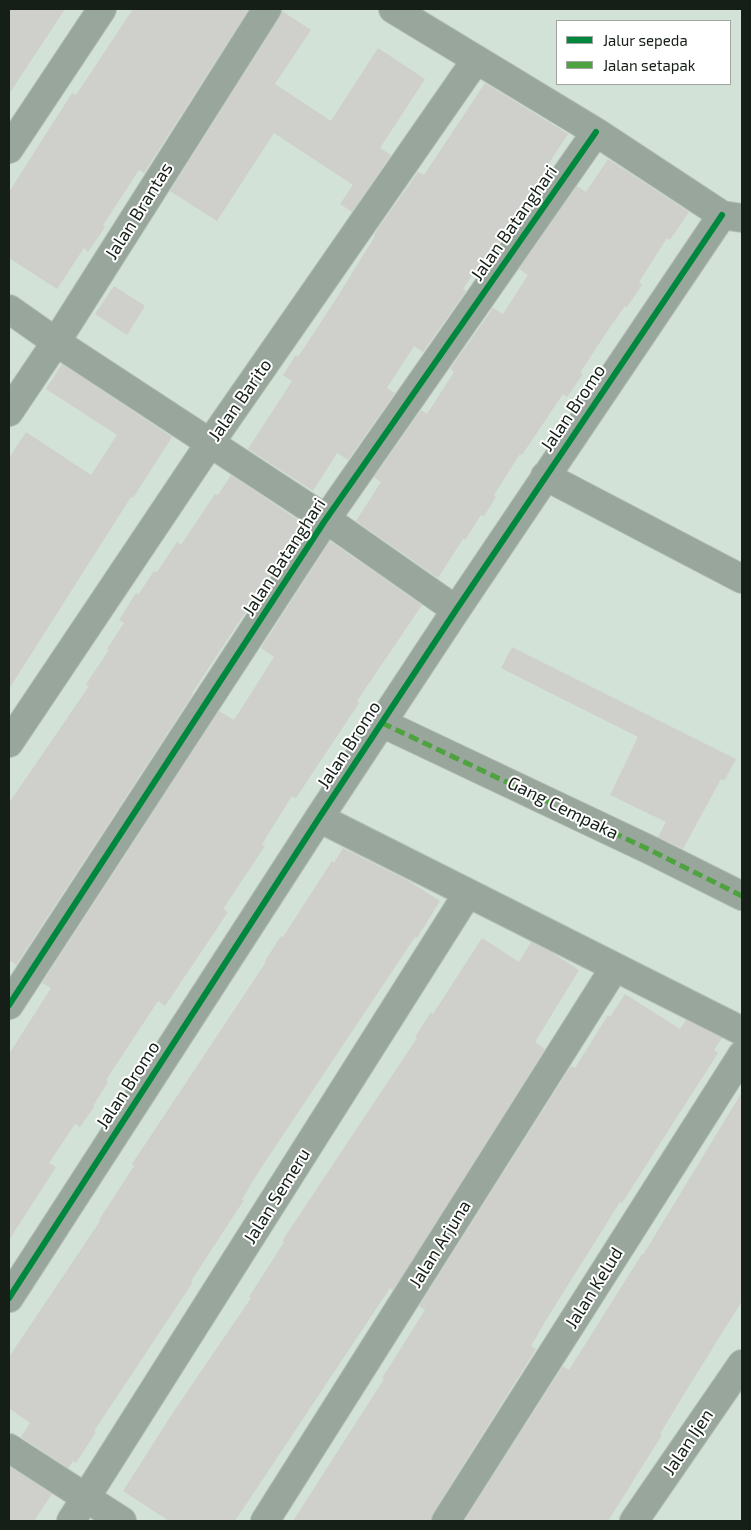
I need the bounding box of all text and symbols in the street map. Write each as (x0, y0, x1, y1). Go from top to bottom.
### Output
legend (556, 20, 731, 85)
text: Jalur sepeda (603, 31, 688, 49)
text: Jalan setapak (603, 56, 695, 74)
street label: Jalan Brantas (101, 159, 177, 263)
street label: Jalan Batanghari (466, 161, 562, 285)
street label: Jalan Barito (204, 355, 276, 445)
street label: Jalan Bromo (536, 360, 610, 456)
street label: Jalan Batanghari (238, 494, 330, 620)
street label: Jalan Bromo (313, 697, 385, 793)
street label: Gang Cempaka (504, 772, 622, 844)
street label: Jalan Bromo (92, 1037, 164, 1133)
street label: Jalan Semeru (239, 1144, 315, 1248)
street label: Jalan Arjuna (405, 1196, 475, 1292)
street label: Jalan Kelud (561, 1243, 627, 1333)
street label: Jalan Ijen (658, 1405, 718, 1479)

